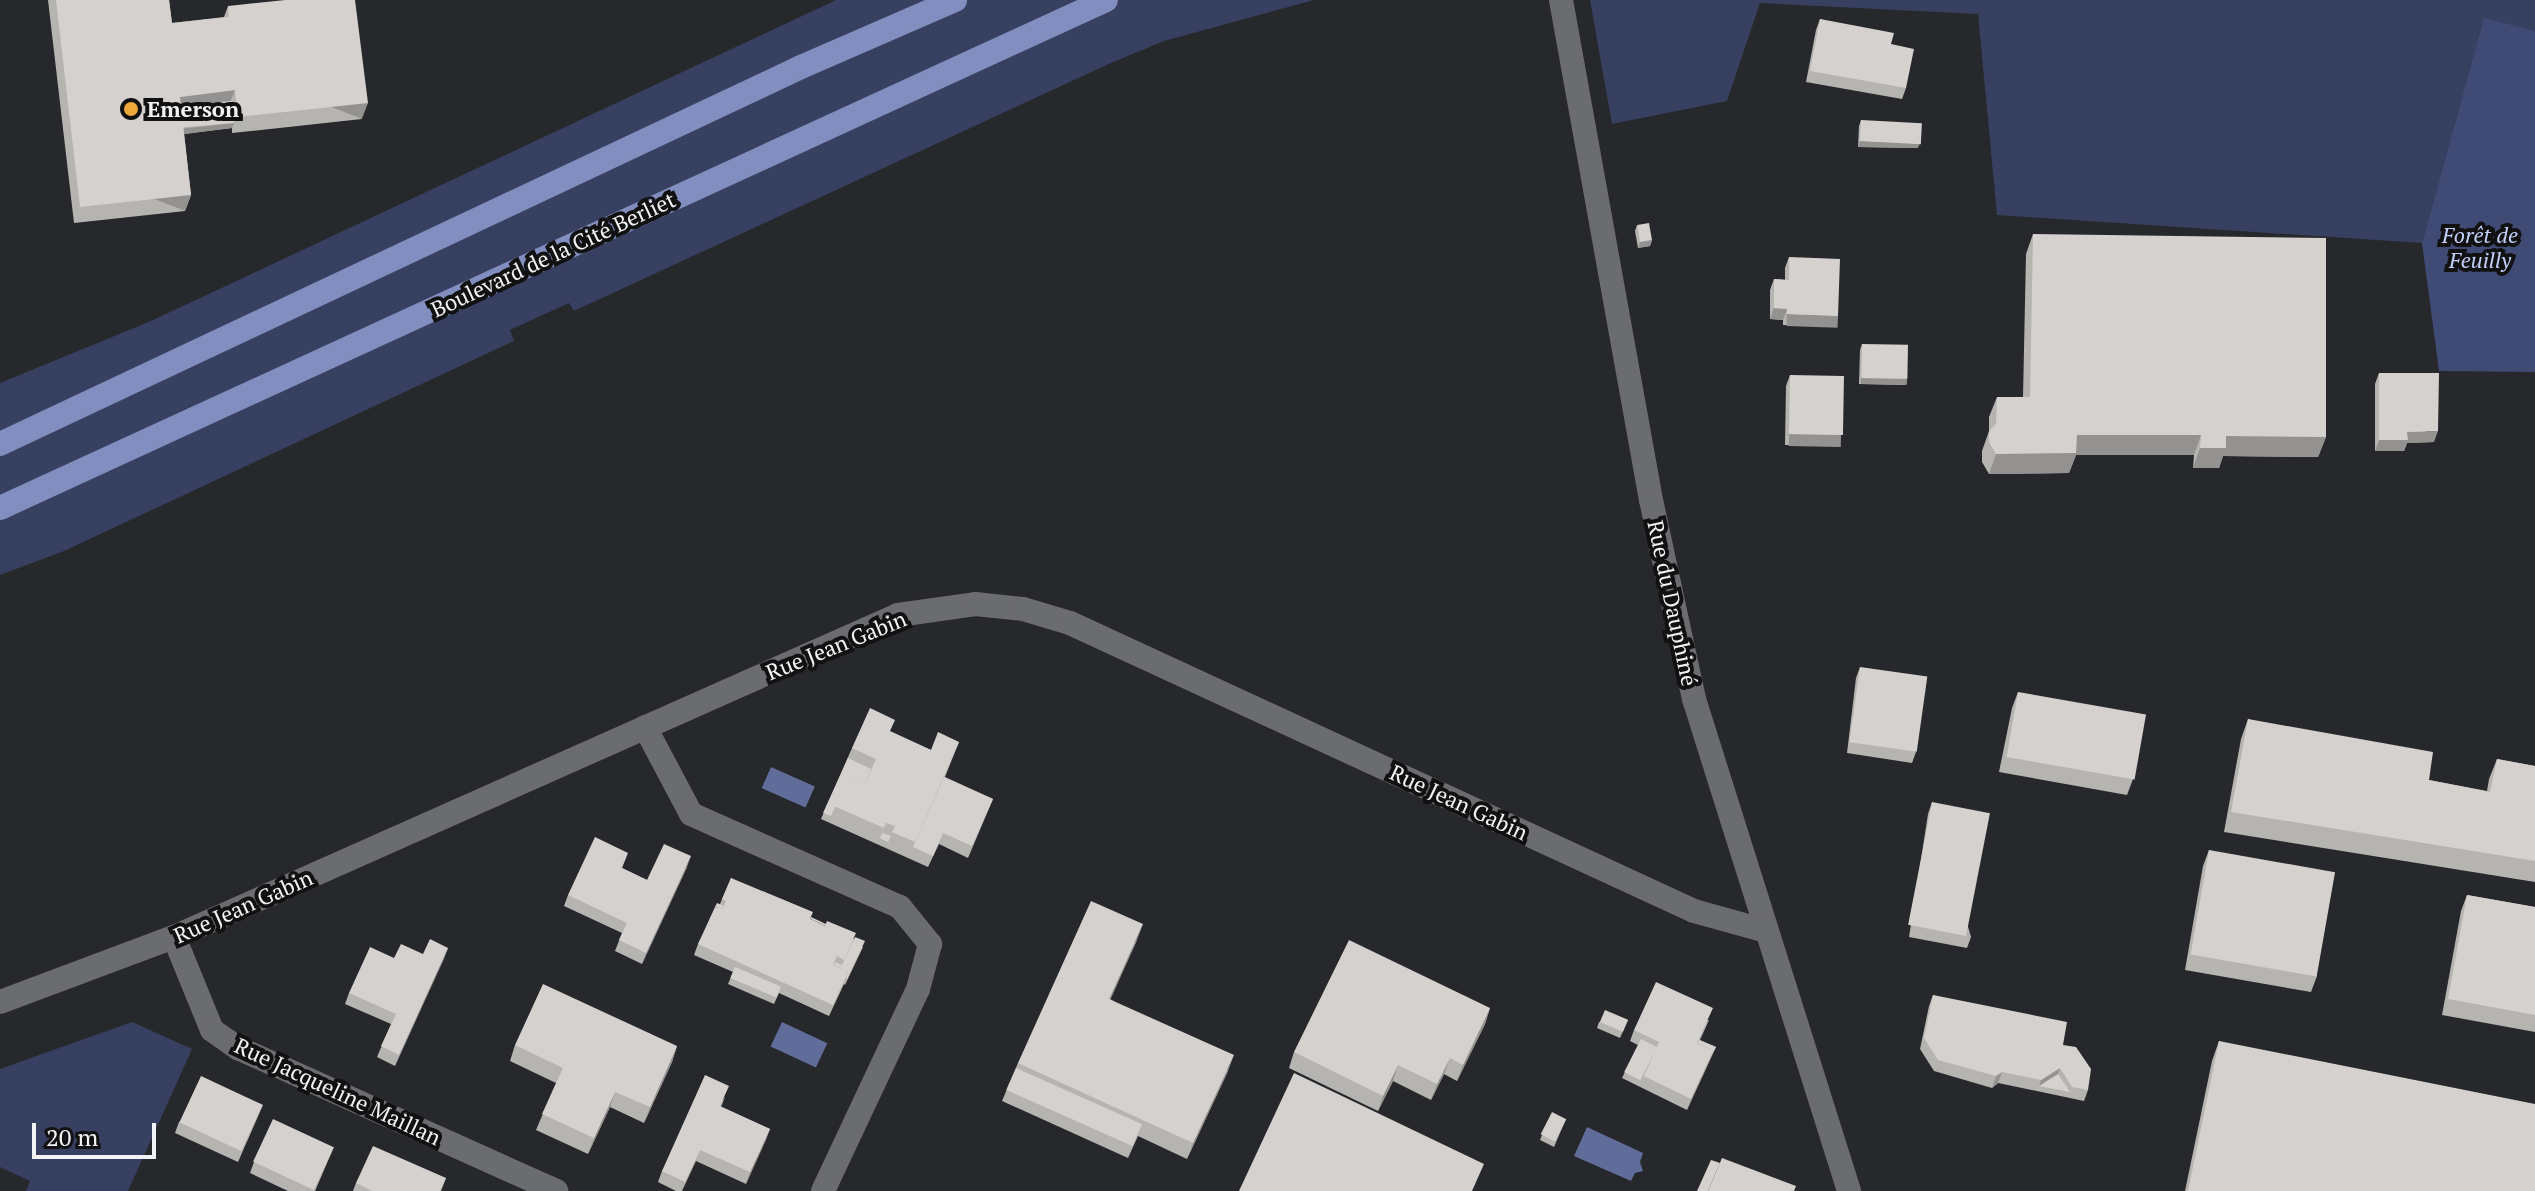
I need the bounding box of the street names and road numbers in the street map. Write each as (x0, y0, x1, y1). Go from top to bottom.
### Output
street label: Boulevard de la Cité Berliet (427, 186, 679, 322)
street label: Rue du Dauphiné (1643, 518, 1703, 688)
street label: Rue Jean Gabin (762, 605, 910, 685)
street label: Rue Jean Gabin (1386, 759, 1532, 845)
street label: Rue Jean Gabin (170, 864, 316, 948)
street label: Rue Jacqueline Maillan (231, 1032, 445, 1150)

